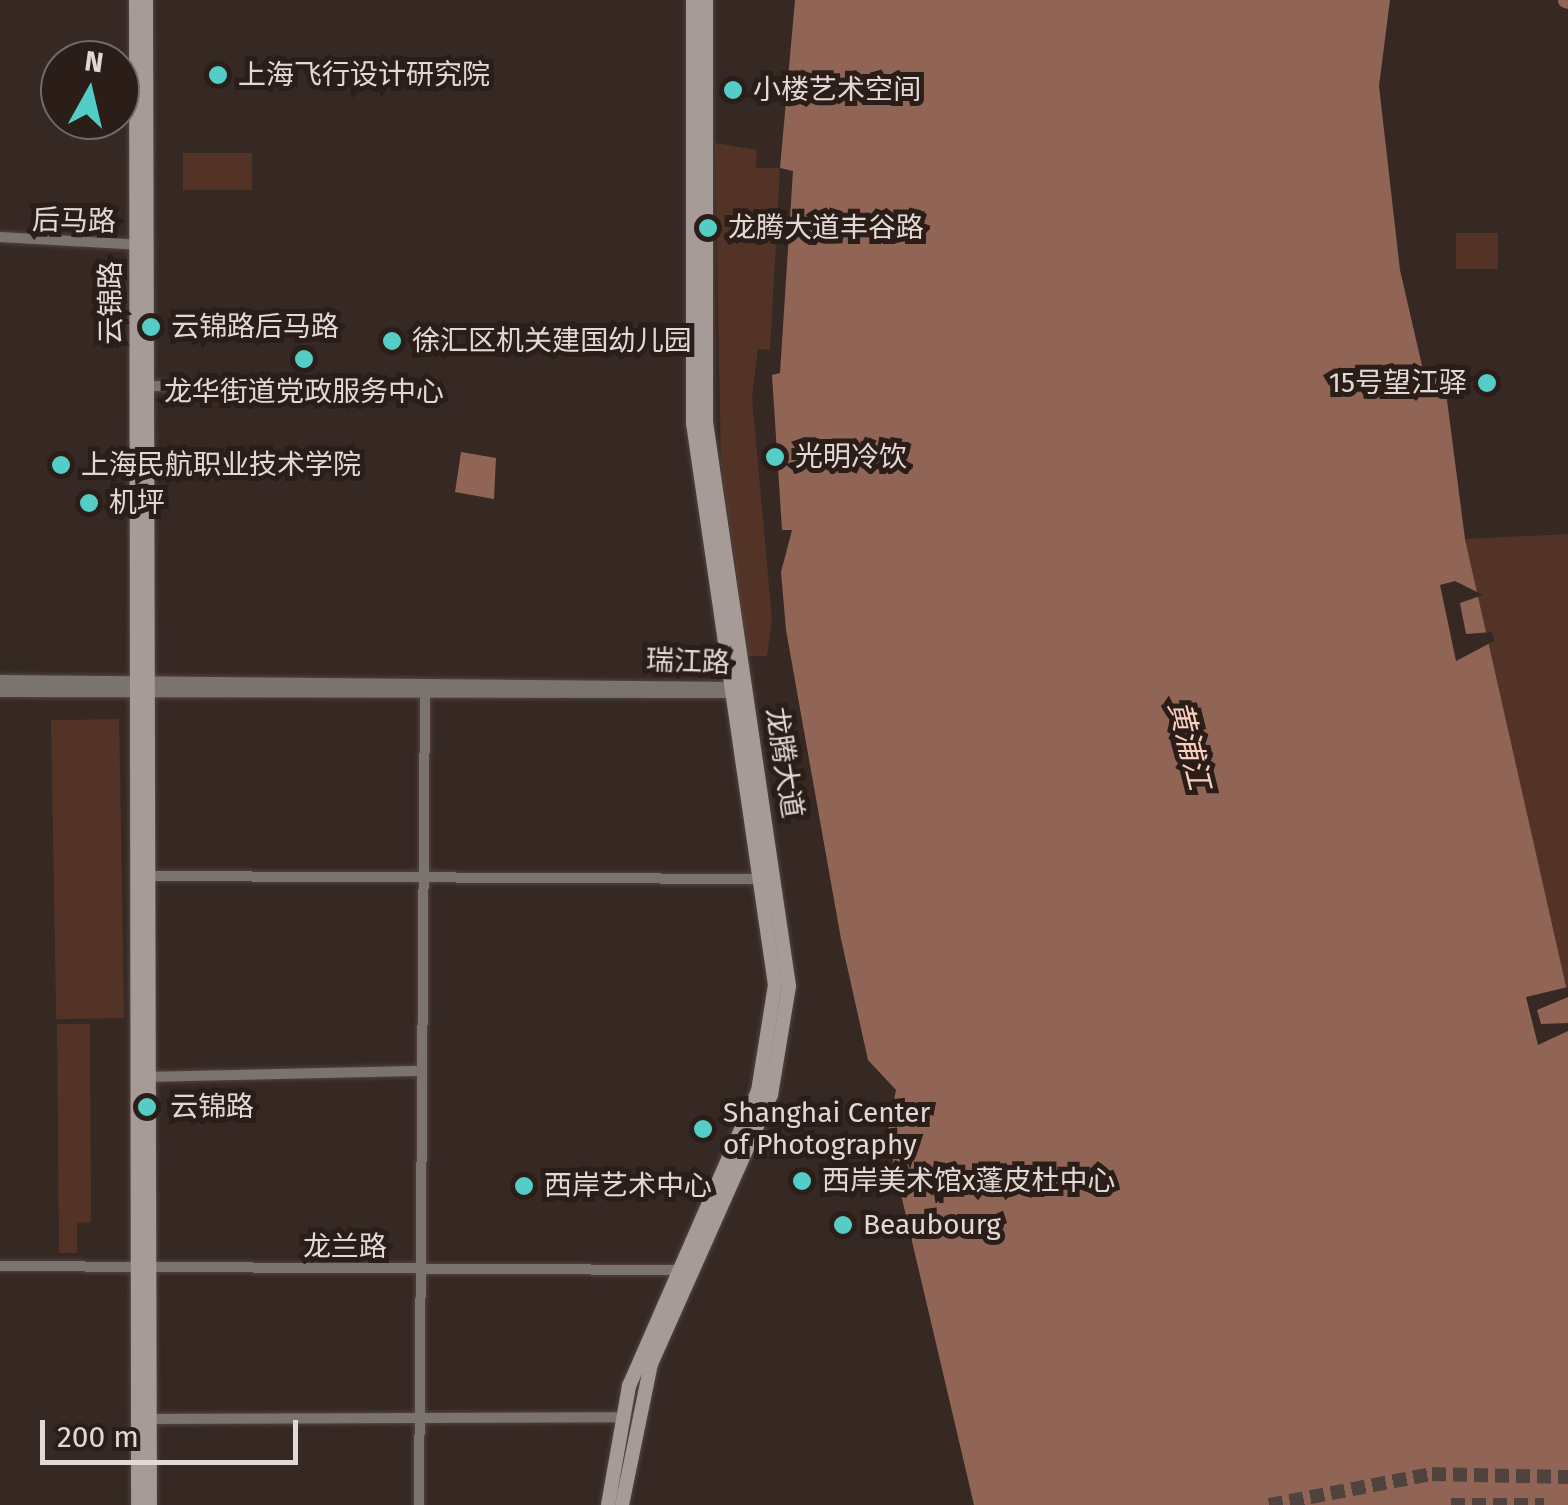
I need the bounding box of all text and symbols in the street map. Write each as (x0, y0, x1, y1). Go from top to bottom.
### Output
north arrow (40, 40, 140, 140)
text: N (82, 44, 105, 79)
place label: 上海飞行设计研究院 (238, 58, 490, 92)
marker: 上海飞行设计研究院 (207, 64, 229, 86)
place label: 小楼艺术空间 (753, 73, 921, 107)
marker: 小楼艺术空间 (722, 79, 744, 101)
street label: 后马路 (32, 203, 116, 239)
place label: 龙腾大道丰谷路 (728, 211, 924, 245)
marker: 龙腾大道丰谷路 (697, 217, 719, 239)
street label: 云锦路 (94, 261, 128, 345)
place label: 云锦路后马路 (171, 310, 339, 344)
marker: 云锦路后马路 (140, 316, 162, 338)
place label: 徐汇区机关建国幼儿园 (412, 324, 692, 358)
marker: 徐汇区机关建国幼儿园 (381, 330, 403, 352)
marker: 龙华街道党政服务中心 (293, 348, 315, 370)
place label: 15号望江驿 (1329, 366, 1467, 400)
marker: 15号望江驿 (1476, 372, 1498, 394)
place label: 龙华街道党政服务中心 (164, 375, 444, 409)
place label: 光明冷饮 (795, 440, 907, 474)
marker: 光明冷饮 (764, 446, 786, 468)
place label: 上海民航职业技术学院 (81, 448, 361, 482)
marker: 上海民航职业技术学院 (50, 454, 72, 476)
place label: 机坪 (109, 486, 165, 520)
marker: 机坪 (78, 492, 100, 514)
street label: 瑞江路 (645, 644, 731, 680)
water label: 黄浦江 (1161, 697, 1217, 793)
street label: 龙腾大道 (759, 705, 809, 821)
place label: 云锦路 (170, 1090, 254, 1124)
marker: 云锦路 (134, 1094, 160, 1120)
place label: Shanghai Center of Photography (723, 1096, 930, 1162)
marker: Shanghai Center of Photography (692, 1118, 714, 1140)
place label: 西岸美术馆x蓬皮杜中心 (822, 1164, 1116, 1198)
place label: 西岸艺术中心 (544, 1169, 712, 1203)
marker: 西岸美术馆x蓬皮杜中心 (791, 1170, 813, 1192)
marker: 西岸艺术中心 (513, 1175, 535, 1197)
place label: Beaubourg (863, 1208, 1001, 1242)
marker: Beaubourg (832, 1214, 854, 1236)
street label: 龙兰路 (303, 1230, 387, 1264)
scale bar (45, 1400, 302, 1462)
text: 200 m (57, 1419, 139, 1455)

